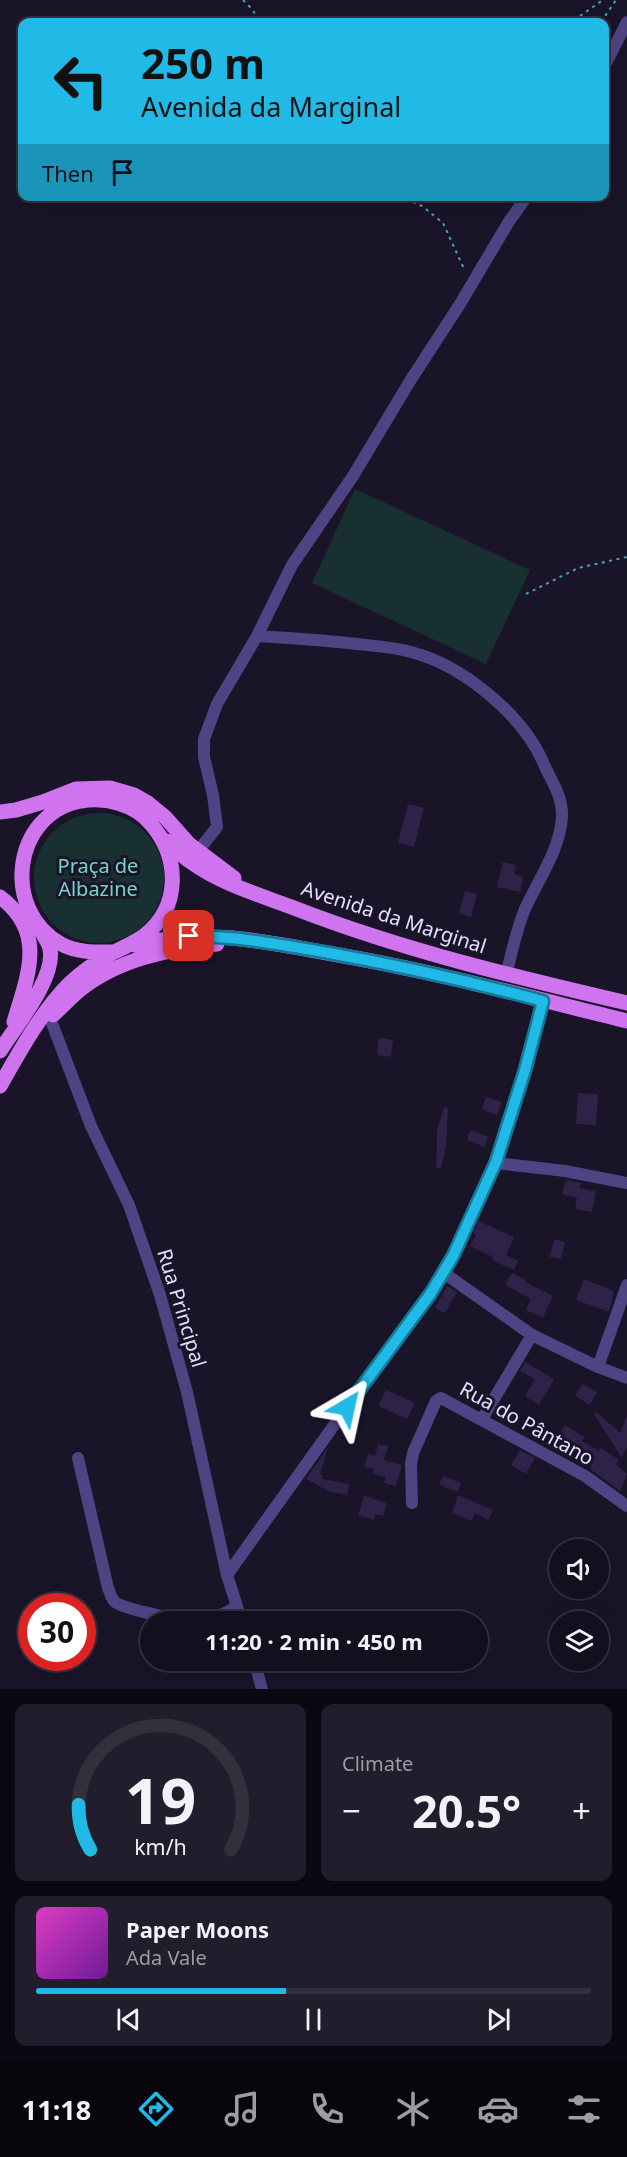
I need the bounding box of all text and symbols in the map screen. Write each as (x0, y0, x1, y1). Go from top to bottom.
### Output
text: 250 m (141, 34, 265, 91)
icon: left (42, 42, 120, 120)
text: Avenida da Marginal (141, 88, 401, 125)
icon: arrive (106, 156, 139, 189)
text: Then (42, 158, 94, 188)
park label: Praça de Albazine (58, 852, 138, 902)
street label: Avenida da Marginal (298, 874, 490, 960)
pin (163, 910, 214, 961)
icon: arrive (172, 919, 205, 952)
street label: Rua Principal (151, 1245, 213, 1371)
position arrow (315, 1375, 379, 1439)
street label: Rua do Pântano (455, 1375, 599, 1471)
map controls (549, 1539, 609, 1671)
button: sound (549, 1539, 609, 1599)
speed limit sign: 30 (18, 1593, 96, 1671)
button: layers (549, 1611, 609, 1671)
text: 11:20 · 2 min · 450 m (205, 1626, 423, 1656)
text: Climate (342, 1750, 413, 1777)
text: 19 (125, 1757, 196, 1842)
text: 20.5° (412, 1780, 521, 1841)
text: − (342, 1788, 361, 1833)
text: + (572, 1788, 591, 1833)
text: km/h (134, 1832, 187, 1861)
text: Paper Moons (126, 1914, 269, 1944)
text: Ada Vale (126, 1944, 207, 1971)
icon: previous (112, 2003, 145, 2036)
icon: pause (297, 2003, 330, 2036)
icon: next (482, 2003, 515, 2036)
icon: directions (135, 2088, 177, 2130)
icon: music (221, 2088, 263, 2130)
icon: phone (306, 2088, 348, 2130)
icon: climate (392, 2088, 434, 2130)
icon: car (477, 2088, 519, 2130)
icon: filters (563, 2088, 605, 2130)
text: 11:18 (22, 2091, 91, 2128)

